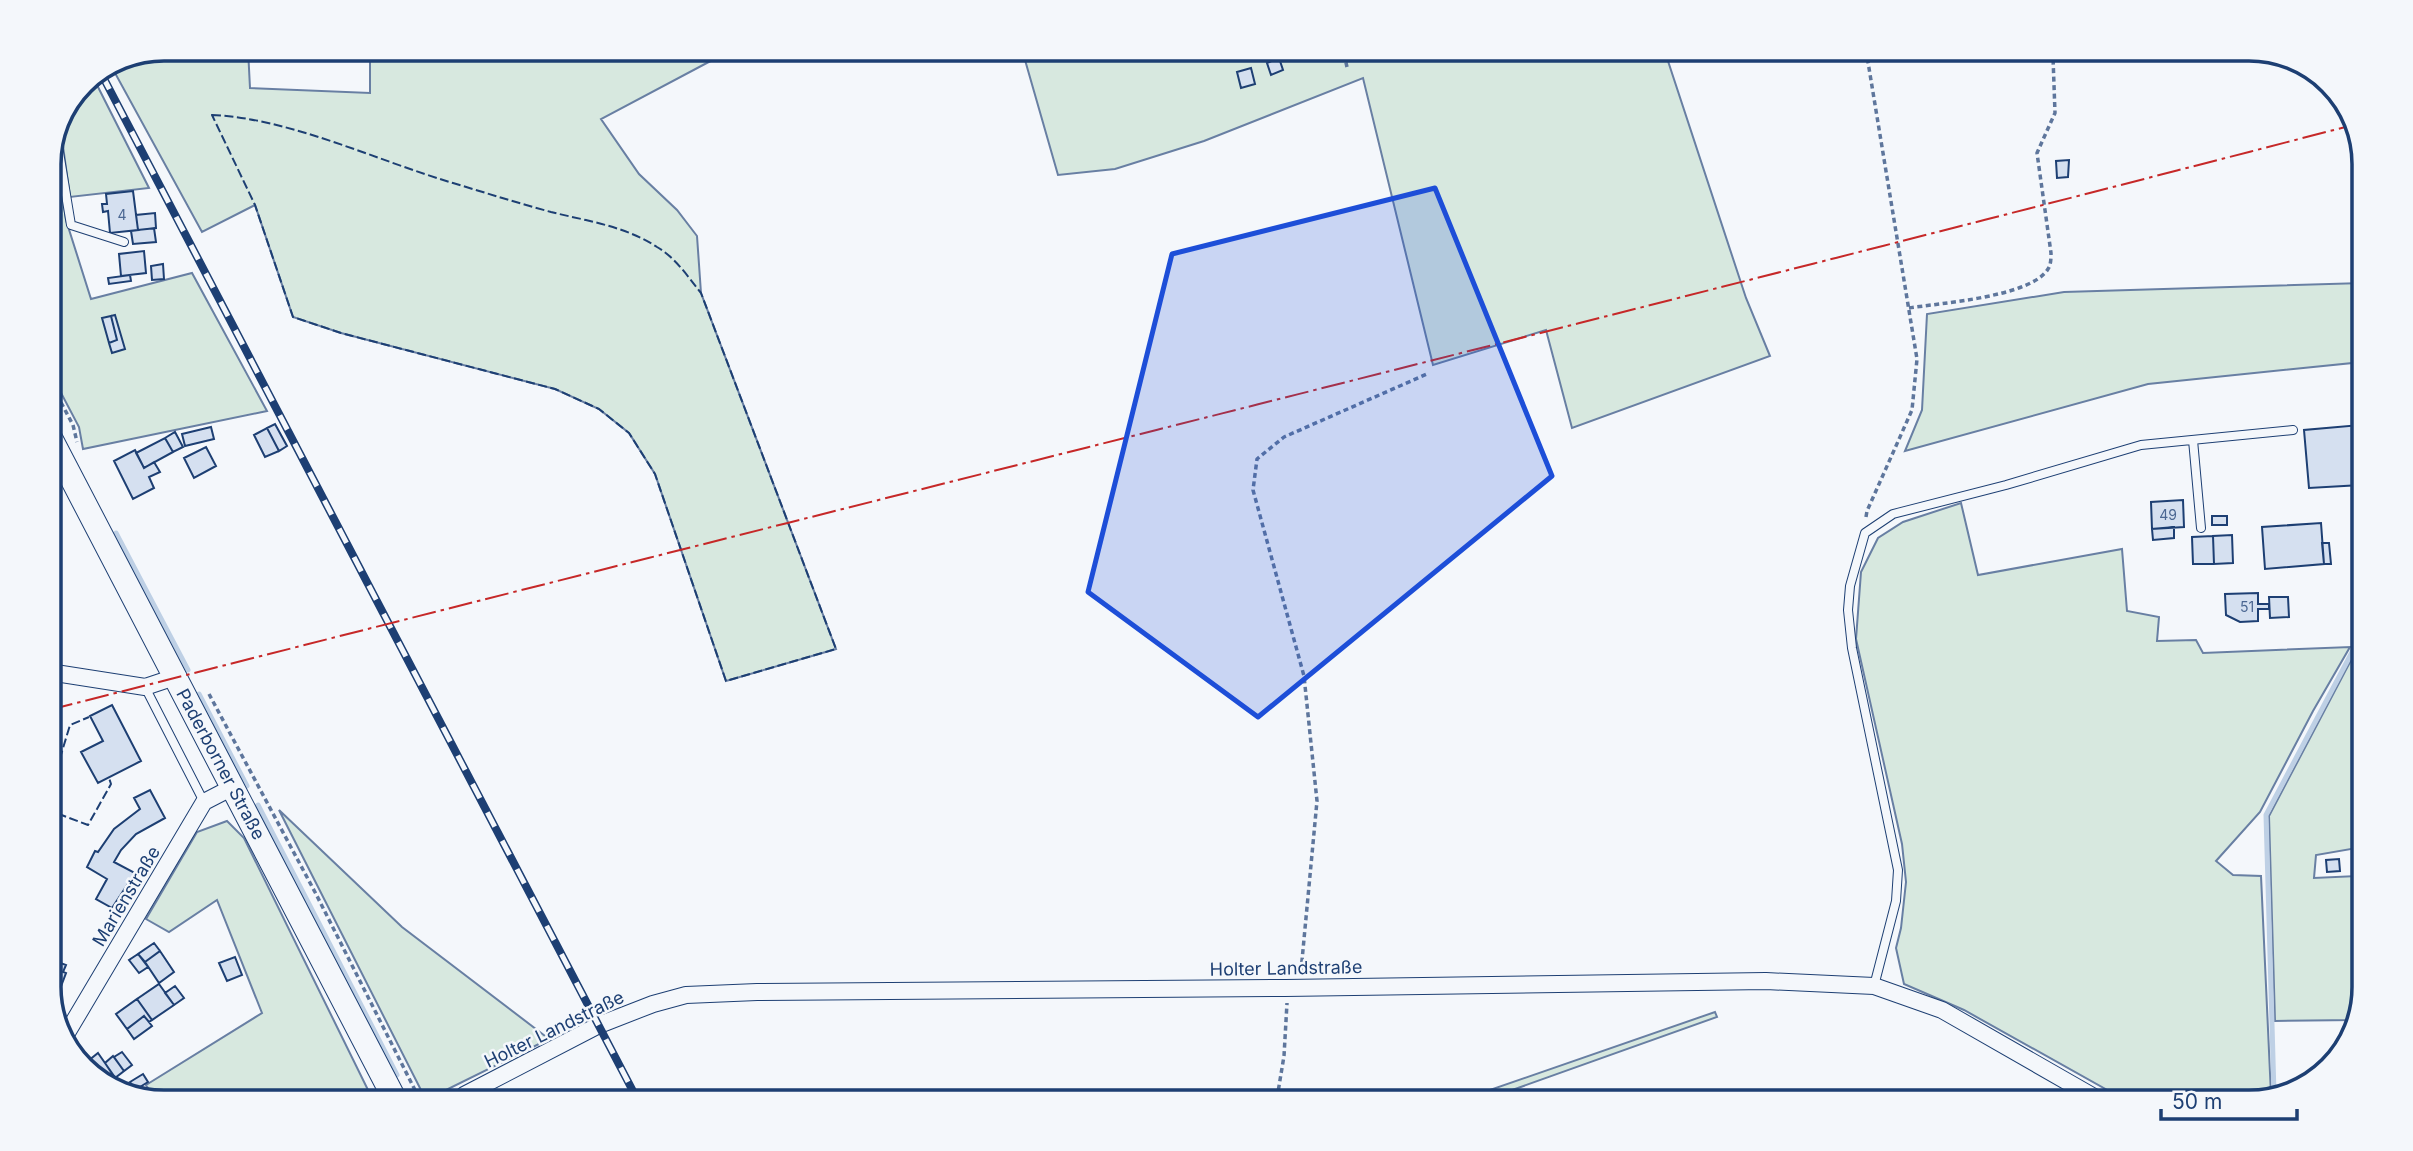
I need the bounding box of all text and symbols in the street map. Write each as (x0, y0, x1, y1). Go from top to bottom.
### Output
house number: 4 (117, 206, 127, 223)
house number: 49 (2159, 506, 2177, 523)
house number: 51 (2240, 598, 2254, 615)
street label: Paderborner Straße (172, 685, 270, 843)
street label: Marienstraße (88, 842, 164, 950)
street label: Holter Landstraße (1210, 956, 1362, 980)
street label: Holter Landstraße (481, 986, 627, 1072)
scale bar (2161, 1078, 2298, 1122)
text: 50 m (2172, 1089, 2222, 1114)

